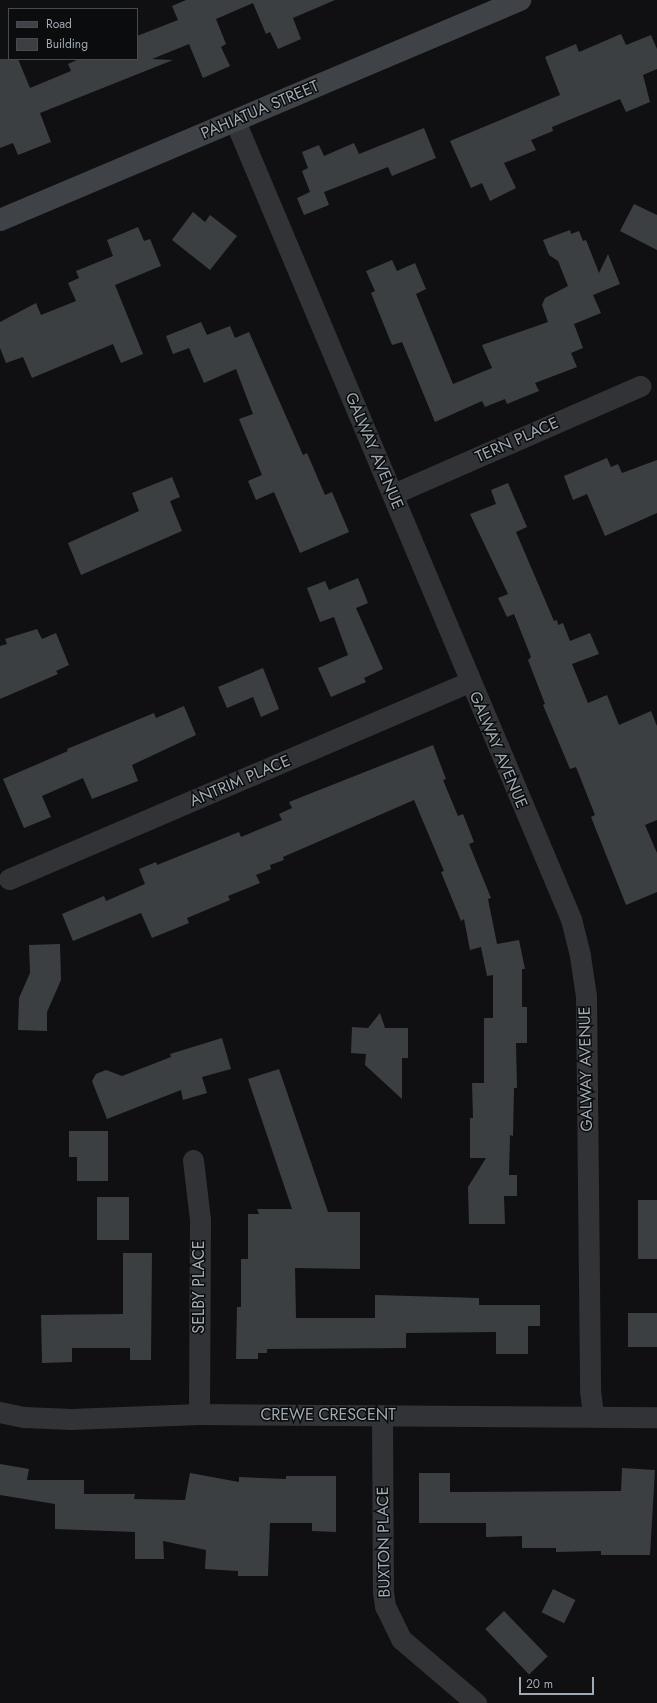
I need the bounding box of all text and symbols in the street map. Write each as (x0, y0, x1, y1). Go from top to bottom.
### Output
legend (8, 8, 138, 60)
text: Road (46, 15, 72, 33)
text: Building (46, 35, 88, 53)
street label: PAHIATUA STREET (198, 77, 322, 143)
street label: GALWAY AVENUE (341, 390, 407, 512)
street label: TERN PLACE (473, 413, 561, 467)
street label: GALWAY AVENUE (465, 689, 531, 811)
street label: ANTRIM PLACE (187, 751, 293, 811)
street label: GALWAY AVENUE (575, 1006, 597, 1132)
street label: SELBY PLACE (189, 1240, 209, 1334)
street label: CREWE CRESCENT (260, 1405, 396, 1425)
street label: BUXTON PLACE (373, 1486, 395, 1598)
scale bar (521, 1669, 596, 1695)
text: 20 m (526, 1675, 553, 1693)

